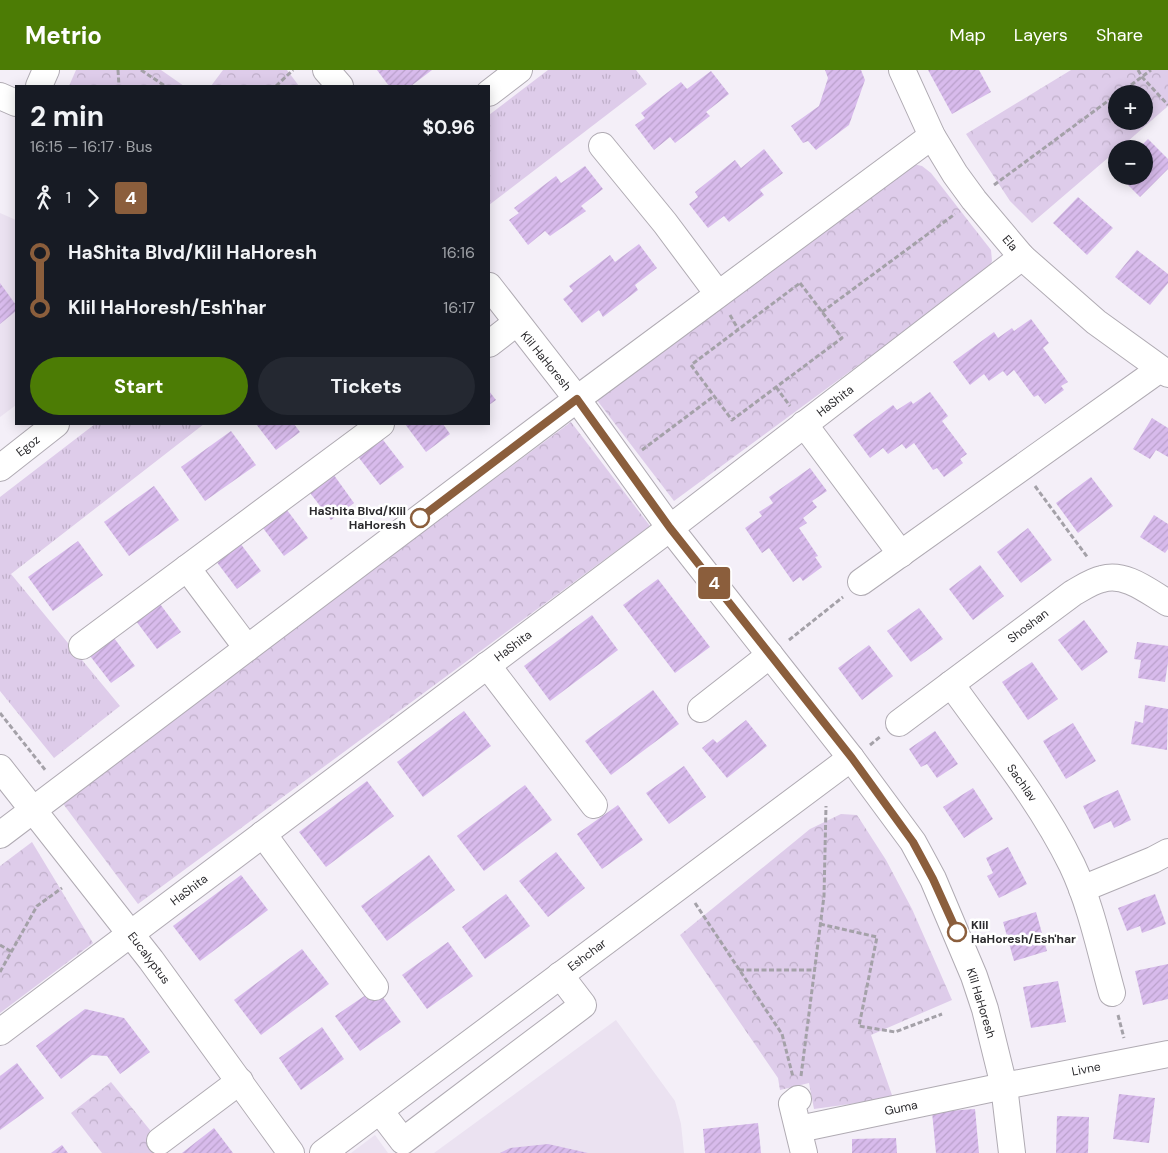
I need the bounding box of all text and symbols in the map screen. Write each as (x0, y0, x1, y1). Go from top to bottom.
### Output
text: Metrio (25, 20, 102, 51)
text: Map (950, 23, 986, 47)
text: Layers (1014, 23, 1068, 47)
text: Share (1096, 23, 1143, 47)
map controls (1108, 85, 1153, 185)
button: + (1108, 85, 1153, 130)
text: 2 min (30, 98, 104, 135)
text: $0.96 (423, 115, 475, 140)
text: 16:15 – 16:17 · Bus (30, 136, 153, 157)
button: − (1108, 140, 1153, 185)
icon: walk (30, 184, 58, 212)
icon: forward (79, 184, 107, 212)
text: 4 (125, 186, 137, 210)
text: 1 (66, 187, 71, 208)
street label: Ela (999, 232, 1021, 254)
text: HaShita Blvd/Klil HaHoresh (68, 240, 317, 265)
text: 16:16 (442, 242, 475, 263)
text: Klil HaHoresh/Esh'har (68, 295, 266, 320)
text: 16:17 (443, 297, 475, 318)
street label: Klil HaHoresh (517, 328, 575, 394)
button: Start (30, 357, 248, 415)
button: Tickets (258, 357, 475, 415)
street label: HaShita (813, 382, 857, 420)
street label: Egoz (13, 432, 43, 460)
place label: HaShita Blvd/Klil HaHoresh (309, 503, 406, 533)
marker: HaShita Blvd/Klil HaHoresh (410, 508, 430, 528)
line badge: 4 (698, 567, 730, 599)
text: 4 (708, 571, 720, 595)
street label: Shoshan (1004, 605, 1052, 647)
street label: HaShita (491, 627, 535, 665)
street label: Sachlav (1003, 761, 1041, 806)
street label: HaShita (167, 871, 211, 909)
place label: Klil HaHoresh/Esh'har (971, 917, 1076, 947)
marker: Klil HaHoresh/Esh'har (947, 922, 967, 942)
street label: Eucalyptus (124, 929, 174, 987)
street label: Eshchar (564, 935, 610, 975)
street label: Klil HaHoresh (963, 966, 999, 1040)
street label: Livne (1070, 1058, 1102, 1080)
street label: Guma (883, 1097, 919, 1119)

